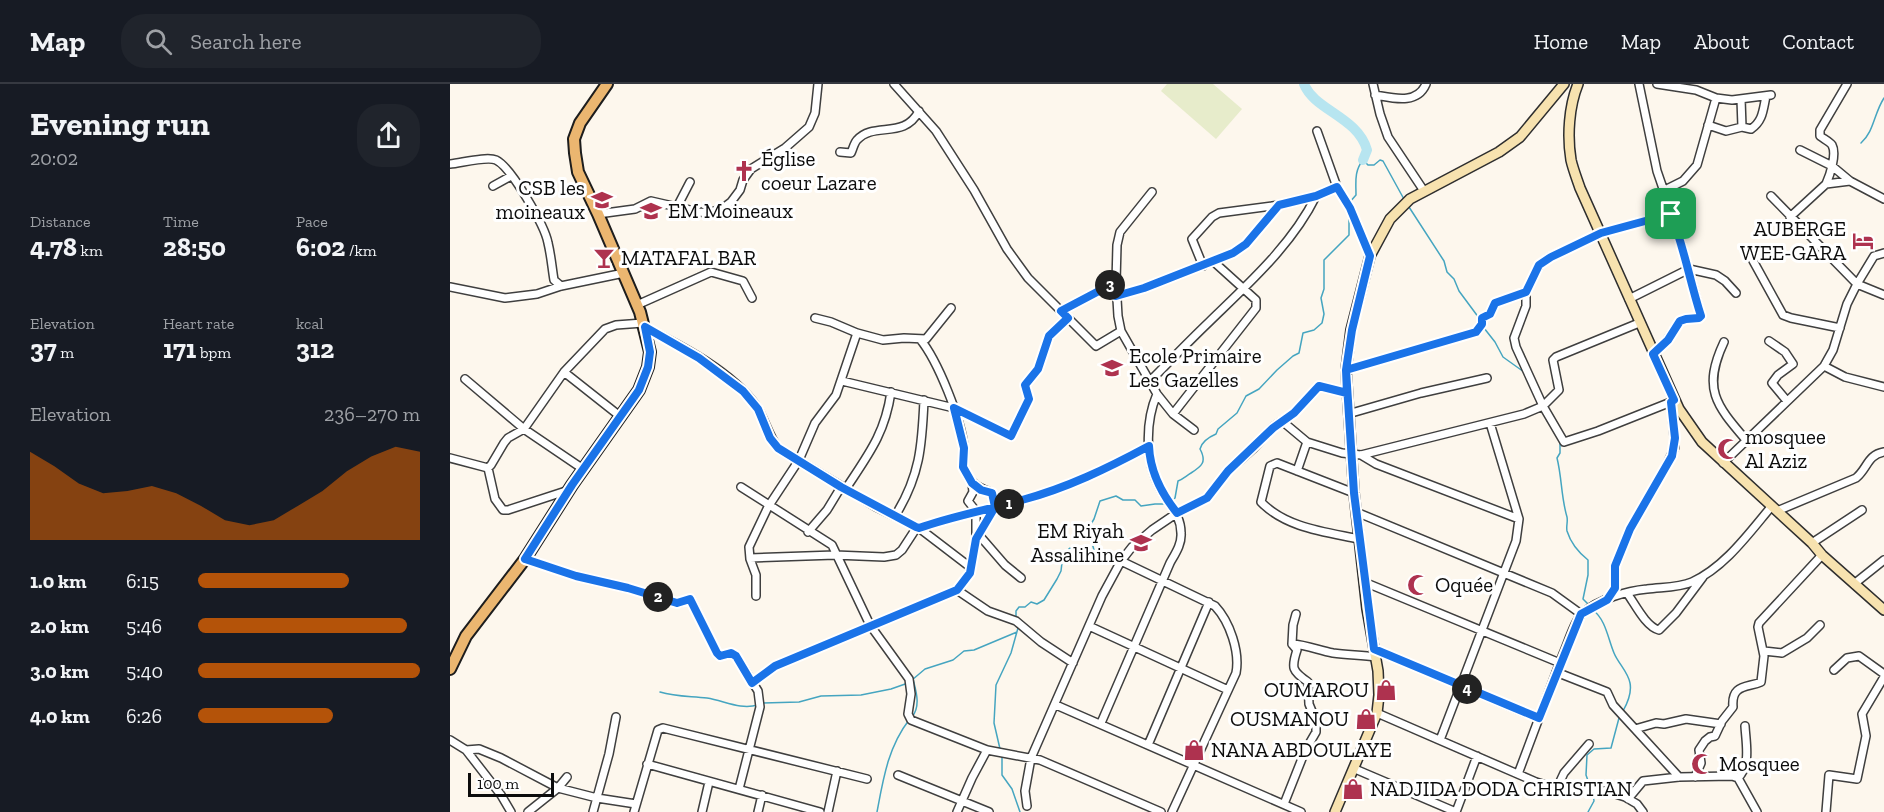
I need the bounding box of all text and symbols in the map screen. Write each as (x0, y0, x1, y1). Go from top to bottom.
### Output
search box (121, 14, 541, 68)
text: Map (30, 25, 85, 58)
icon: search (142, 25, 175, 58)
text: Search here (190, 28, 302, 55)
text: Home (1534, 29, 1588, 54)
text: Map (1621, 29, 1661, 54)
text: About (1694, 29, 1749, 54)
text: Contact (1782, 29, 1854, 54)
text: Evening run (30, 104, 210, 143)
button: share (357, 104, 420, 167)
text: 20:02 (30, 146, 78, 170)
place label: Église coeur Lazare (761, 146, 877, 195)
church icon: Église coeur Lazare (732, 159, 756, 183)
place label: CSB les moineaux (496, 175, 585, 224)
school or university icon: CSB les moineaux (590, 188, 614, 212)
pin (1645, 188, 1696, 239)
icon: arrive (1654, 197, 1687, 230)
place label: EM Moineaux (668, 198, 793, 223)
school or university icon: EM Moineaux (639, 199, 663, 223)
text: Distance (30, 212, 91, 231)
text: Time (163, 212, 199, 231)
text: Pace (296, 212, 328, 231)
place label: AUBERGE WEE-GARA (1740, 216, 1846, 265)
hotel icon: AUBERGE WEE-GARA (1851, 229, 1875, 253)
text: 4.78 (30, 231, 77, 263)
text: 28:50 (163, 231, 226, 263)
text: 6:02 (296, 231, 345, 263)
text: km (77, 241, 103, 260)
text: /km (345, 241, 377, 260)
place label: MATAFAL BAR (621, 245, 756, 270)
bar icon: MATAFAL BAR (592, 246, 616, 270)
pin: 3 (1095, 270, 1125, 300)
text: 3 (1106, 275, 1114, 294)
text: Elevation (30, 314, 95, 333)
text: Heart rate (163, 314, 234, 333)
text: kcal (296, 314, 323, 333)
text: 37 (30, 333, 57, 365)
text: 171 (163, 333, 196, 365)
text: 312 (296, 333, 334, 365)
text: m (57, 343, 74, 362)
text: bpm (196, 343, 231, 362)
place label: Ecole Primaire Les Gazelles (1129, 343, 1262, 392)
school or university icon: Ecole Primaire Les Gazelles (1100, 356, 1124, 380)
text: Elevation (30, 402, 111, 426)
text: 236–270 m (324, 402, 420, 426)
place label: mosquee Al Aziz (1745, 424, 1826, 473)
mosque icon: mosquee Al Aziz (1716, 437, 1740, 461)
pin: 1 (994, 489, 1024, 519)
text: 1 (1006, 494, 1012, 513)
place label: EM Riyah Assalihine (1031, 518, 1124, 567)
school or university icon: EM Riyah Assalihine (1129, 531, 1153, 555)
text: 1.0 km (30, 569, 86, 593)
text: 6:15 (126, 569, 159, 593)
place label: Oquée (1435, 572, 1493, 597)
mosque icon: Oquée (1406, 573, 1430, 597)
pin: 2 (643, 582, 673, 612)
text: 2 (654, 587, 662, 606)
text: 2.0 km (30, 614, 89, 638)
text: 5:46 (126, 614, 162, 638)
text: 3.0 km (30, 659, 89, 683)
text: 5:40 (126, 659, 163, 683)
pin: 4 (1452, 674, 1482, 704)
place label: OUMAROU (1264, 677, 1369, 702)
shop icon: OUMAROU (1374, 678, 1398, 702)
text: 4 (1462, 679, 1472, 698)
text: 4.0 km (30, 704, 90, 728)
text: 6:26 (126, 704, 162, 728)
place label: OUSMANOU (1230, 706, 1349, 731)
shop icon: OUSMANOU (1354, 707, 1378, 731)
place label: NANA ABDOULAYE (1211, 737, 1392, 762)
shop icon: NANA ABDOULAYE (1182, 738, 1206, 762)
place label: Mosquee (1719, 751, 1800, 776)
mosque icon: Mosquee (1690, 752, 1714, 776)
scale bar (468, 770, 554, 798)
text: 100 m (477, 774, 519, 793)
place label: NADJIDA DODA CHRISTIAN (1370, 776, 1632, 801)
shop icon: NADJIDA DODA CHRISTIAN (1341, 777, 1365, 801)

